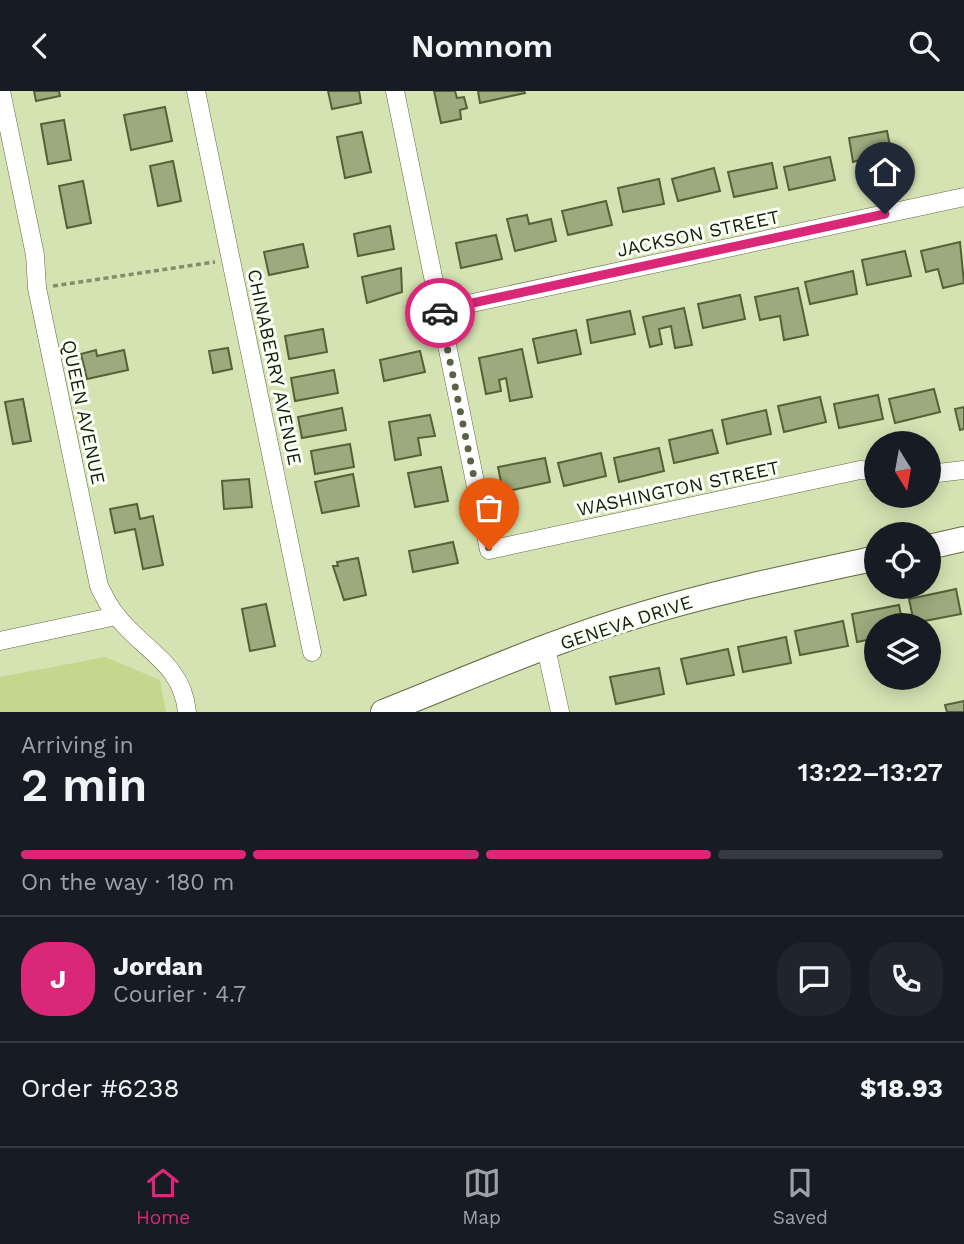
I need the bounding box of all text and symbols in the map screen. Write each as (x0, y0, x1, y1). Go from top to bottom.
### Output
icon: back (21, 27, 59, 65)
text: Nomnom (411, 27, 553, 65)
icon: search (905, 27, 943, 65)
pin (855, 142, 915, 214)
icon: home (866, 153, 904, 191)
street label: JACKSON STREET (615, 205, 782, 262)
street label: CHINABERRY AVENUE (243, 267, 307, 467)
courier (405, 278, 475, 348)
icon: car (421, 294, 459, 332)
street label: QUEEN AVENUE (57, 338, 110, 486)
north arrow (864, 431, 942, 507)
map controls (864, 431, 941, 690)
street label: WASHINGTON STREET (575, 456, 781, 521)
pin (459, 478, 519, 550)
icon: bag (470, 489, 508, 527)
button: locate (864, 522, 941, 599)
street label: GENEVA DRIVE (557, 590, 695, 655)
button: layers (864, 613, 941, 690)
text: Arriving in (21, 732, 134, 759)
text: 13:22–13:27 (798, 757, 943, 787)
text: 2 min (21, 758, 147, 812)
text: On the way · 180 m (21, 869, 234, 896)
button: chat (777, 942, 851, 1016)
button: phone (869, 942, 943, 1016)
text: Jordan (113, 951, 203, 981)
text: J (50, 964, 66, 994)
text: Courier · 4.7 (113, 981, 246, 1008)
text: Order #6238 (21, 1073, 179, 1103)
text: $18.93 (860, 1073, 943, 1103)
tab: Home (136, 1164, 190, 1229)
tab: Map (462, 1164, 501, 1229)
tab: Saved (773, 1164, 828, 1229)

